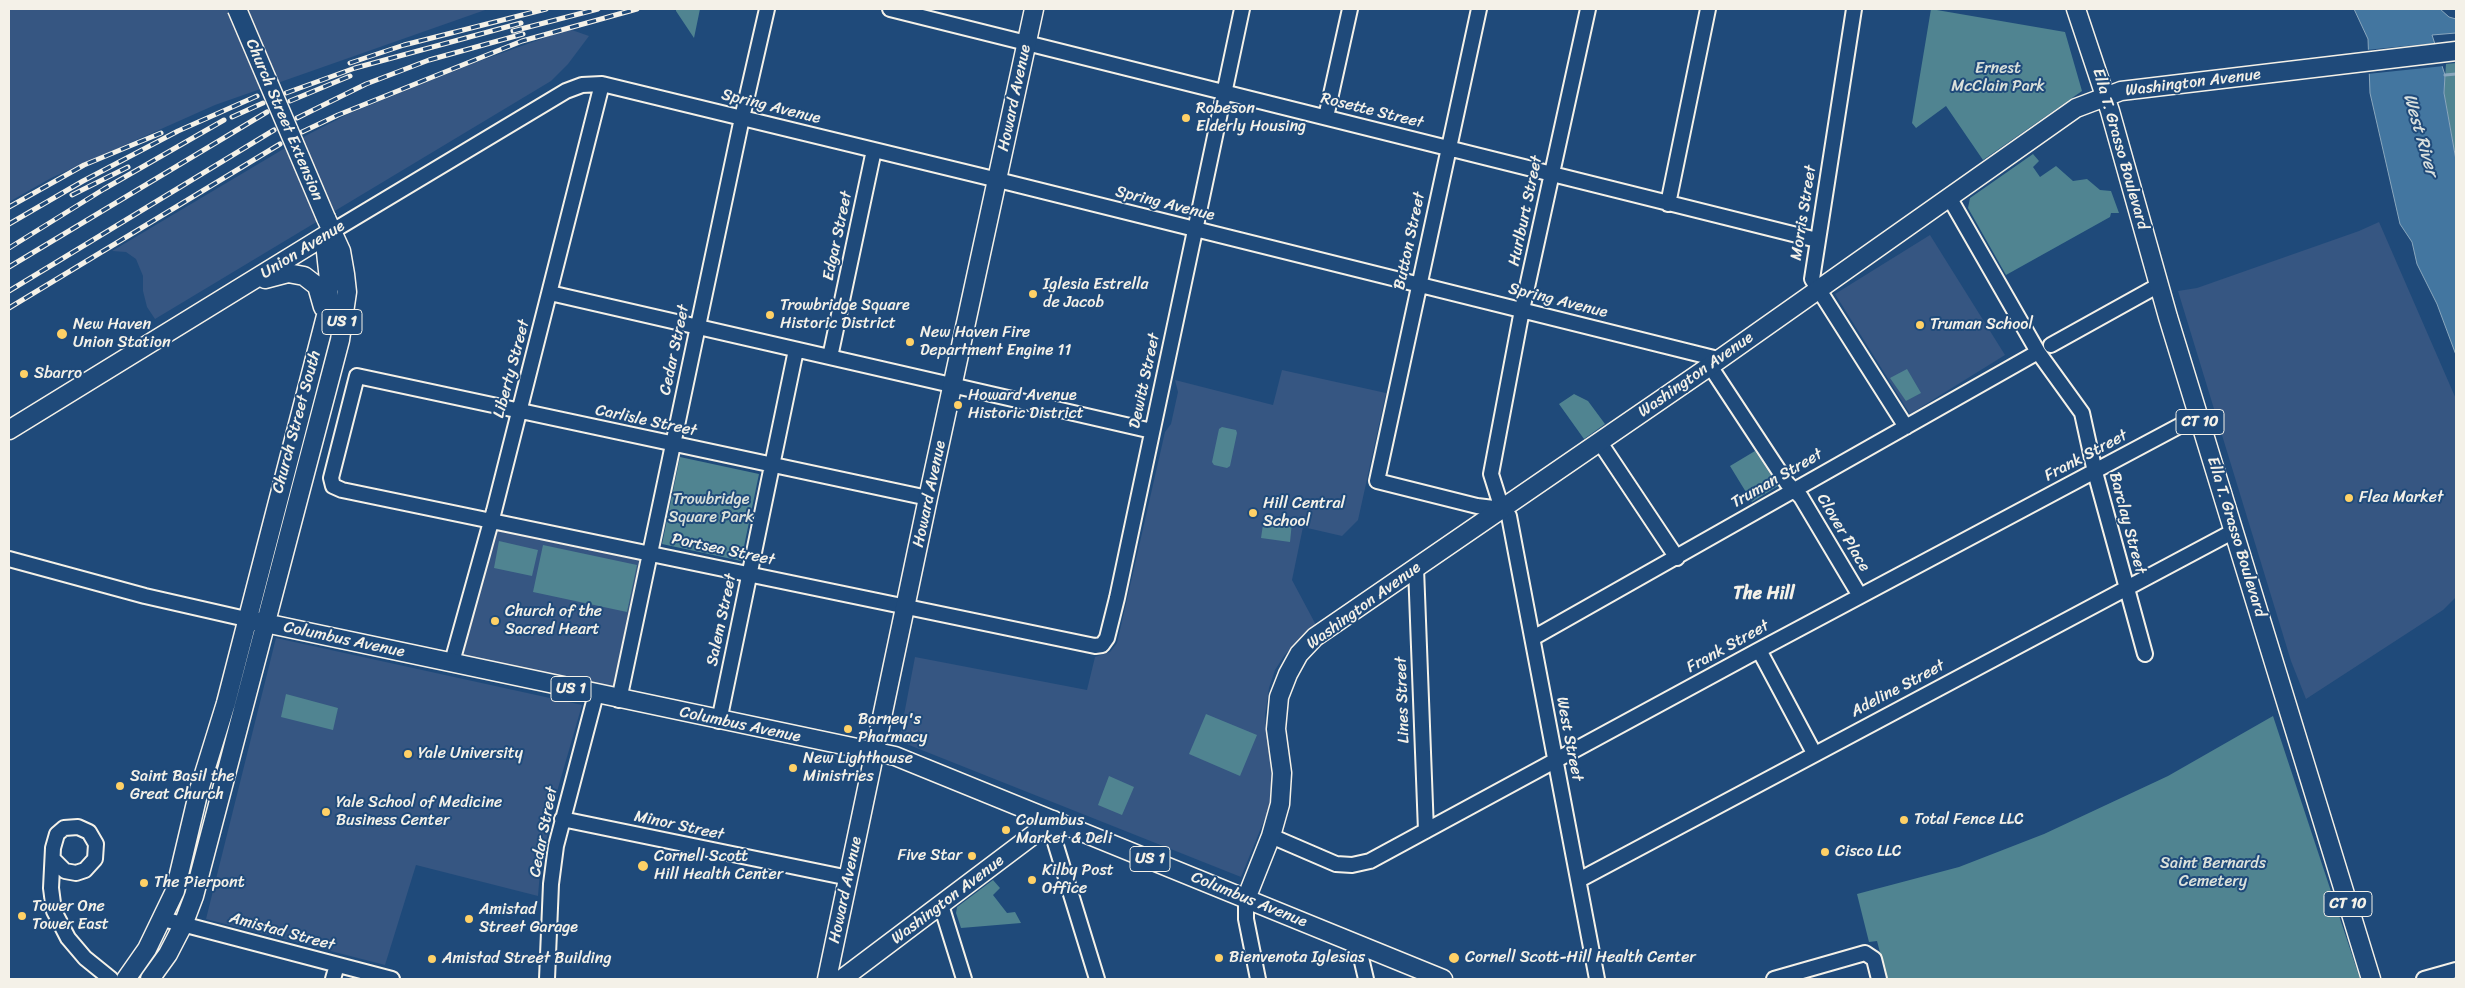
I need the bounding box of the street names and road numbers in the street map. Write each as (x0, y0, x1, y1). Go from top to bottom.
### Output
street label: Church Street Extension (241, 36, 327, 204)
street label: Howard Avenue (994, 43, 1036, 153)
street label: Washington Avenue (2124, 65, 2262, 101)
street label: Ella T. Grasso Boulevard (2088, 66, 2152, 232)
street label: Spring Avenue (719, 85, 823, 129)
street label: Rosette Street (1319, 89, 1425, 133)
street label: Hurlburt Street (1505, 154, 1547, 268)
street label: Morris Street (1787, 164, 1821, 262)
street label: Spring Avenue (1113, 182, 1217, 226)
street label: Edgar Street (819, 190, 857, 282)
street label: Button Street (1390, 190, 1430, 292)
street label: Union Avenue (257, 217, 349, 283)
street label: Spring Avenue (1506, 279, 1610, 323)
street label: Cedar Street (656, 303, 694, 397)
road number: US 1 (322, 310, 362, 334)
street label: Liberty Street (490, 318, 534, 420)
street label: Washington Avenue (1635, 328, 1757, 422)
street label: Dewitt Street (1126, 331, 1164, 431)
street label: Church Street South (269, 349, 325, 495)
street label: Carlisle Street (594, 401, 698, 441)
road number: CT 10 (2176, 410, 2224, 434)
street label: Frank Street (2041, 426, 2131, 486)
street label: Howard Avenue (909, 439, 951, 549)
street label: Truman Street (1728, 445, 1826, 513)
street label: Ella T. Grasso Boulevard (2202, 454, 2270, 620)
street label: Barclay Street (2104, 470, 2150, 576)
street label: Clover Place (1812, 491, 1874, 575)
street label: Portsea Street (670, 530, 776, 570)
street label: Washington Avenue (1303, 558, 1425, 654)
street label: Salem Street (703, 572, 741, 668)
street label: Frank Street (1684, 617, 1772, 677)
street label: Columbus Avenue (282, 618, 406, 662)
street label: Lines Street (1392, 656, 1414, 744)
street label: Adeline Street (1848, 656, 1948, 722)
road number: US 1 (551, 676, 591, 702)
street label: West Street (1551, 695, 1587, 783)
street label: Columbus Avenue (678, 703, 802, 747)
street label: Cedar Street (526, 785, 562, 879)
street label: Minor Street (632, 807, 726, 845)
street label: Howard Avenue (825, 835, 867, 945)
road number: US 1 (1130, 846, 1170, 872)
street label: Washington Avenue (888, 851, 1008, 949)
street label: Columbus Avenue (1188, 868, 1310, 932)
road number: CT 10 (2324, 892, 2372, 916)
street label: Amistad Street (227, 909, 337, 955)

